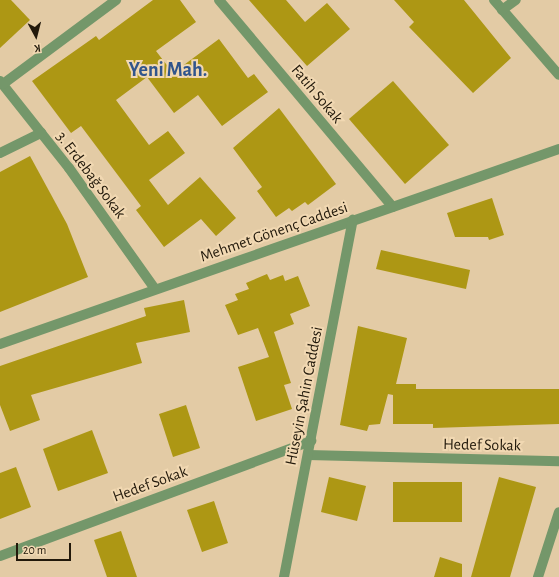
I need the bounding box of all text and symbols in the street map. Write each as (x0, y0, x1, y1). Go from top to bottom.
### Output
north arrow (16, 16, 56, 56)
text: K (34, 43, 41, 54)
district label: Yeni Mah. (129, 58, 207, 82)
street label: Fatih Sokak (287, 61, 347, 127)
street label: 3. Erdebağ Sokak (52, 128, 130, 222)
street label: Mehmet Gönenç Caddesi (198, 198, 350, 266)
street label: Hüseyin Şahin Caddesi (281, 325, 327, 467)
street label: Hedef Sokak (443, 435, 521, 455)
street label: Hedef Sokak (110, 462, 190, 506)
scale bar (18, 535, 73, 561)
text: 20 m (23, 544, 46, 556)

